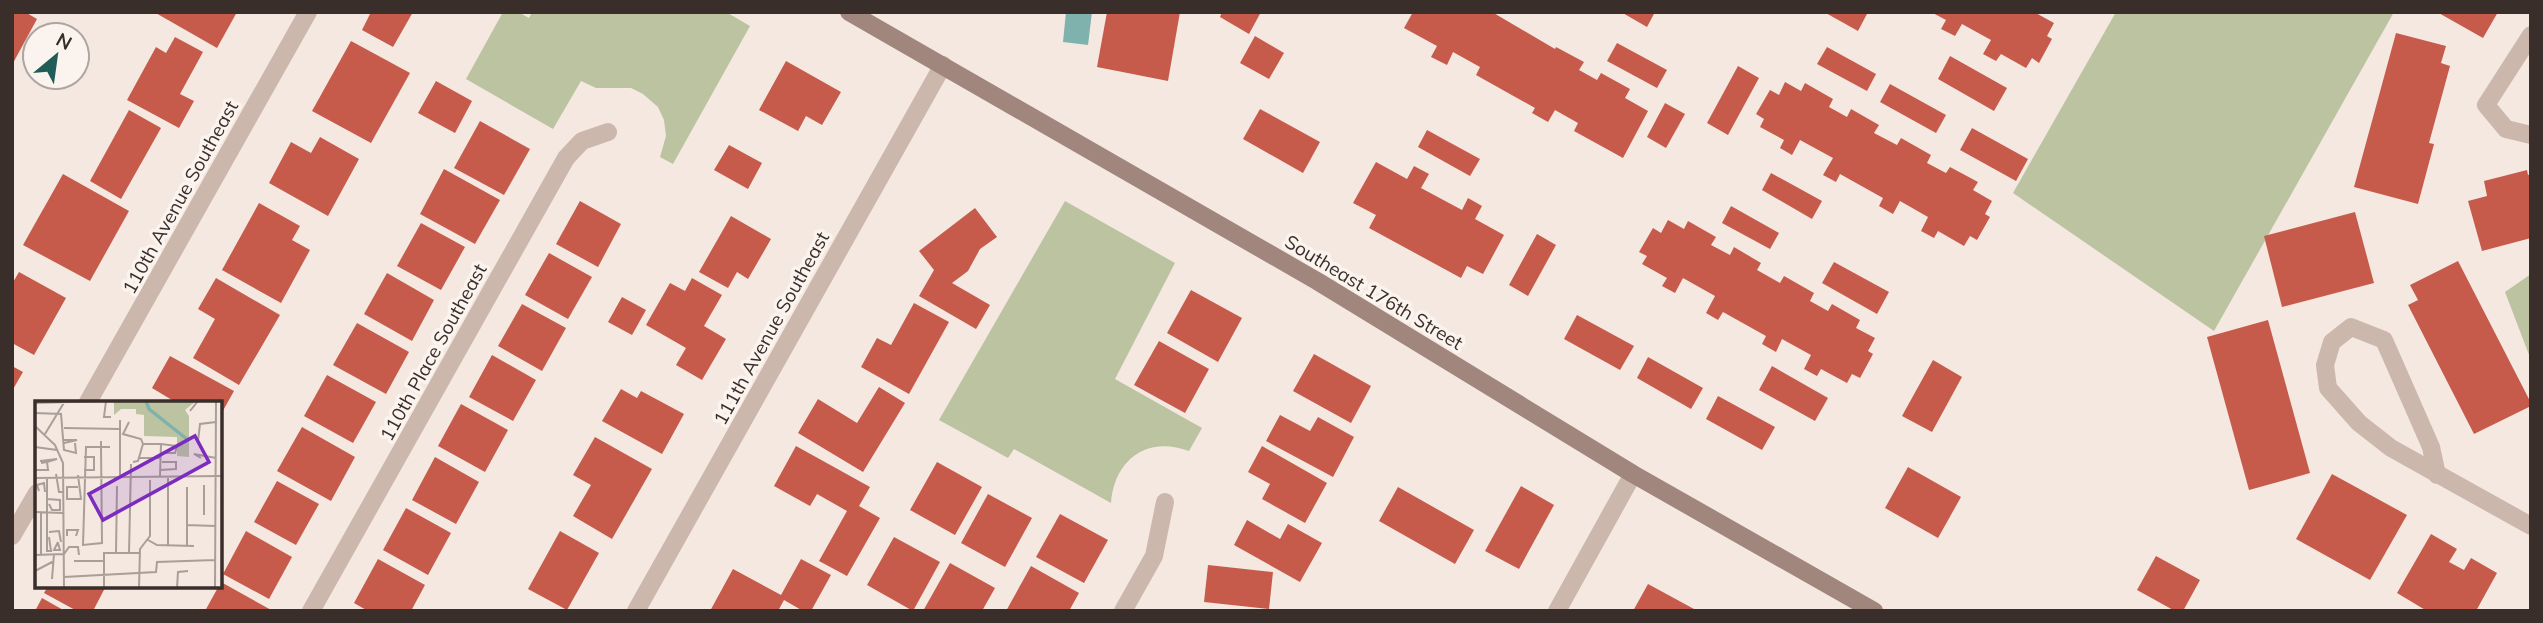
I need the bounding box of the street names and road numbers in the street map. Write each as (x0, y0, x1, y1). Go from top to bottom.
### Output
street label: 110th Avenue Southeast (117, 96, 243, 298)
street label: 111th Avenue Southeast (708, 227, 834, 429)
street label: Southeast 176th Street (1281, 229, 1468, 355)
street label: 110th Place Southeast (374, 259, 492, 445)

